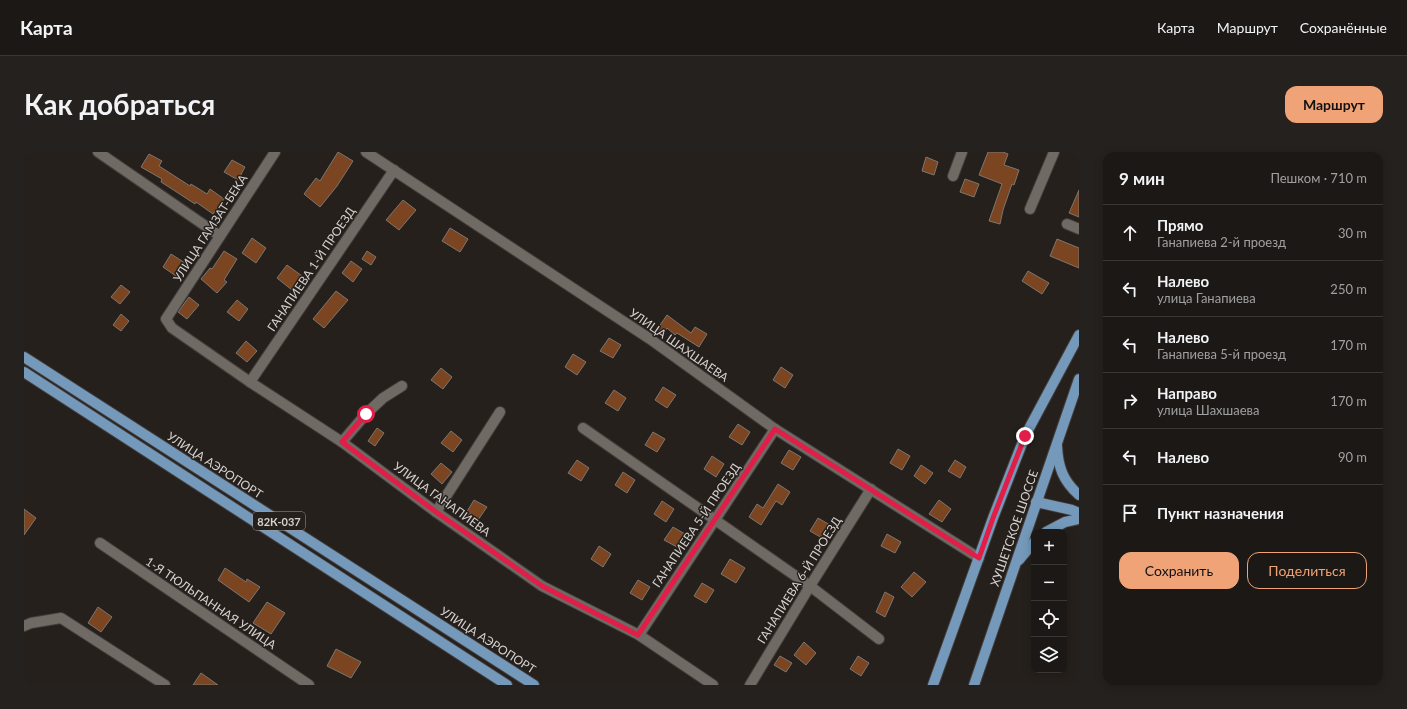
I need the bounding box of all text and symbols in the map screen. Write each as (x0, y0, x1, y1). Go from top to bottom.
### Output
text: Карта (20, 16, 73, 39)
text: Карта (1157, 19, 1195, 36)
text: Маршрут (1217, 19, 1278, 36)
text: Сохранённые (1300, 19, 1387, 36)
button: Маршрут (1285, 86, 1383, 123)
text: Как добраться (24, 87, 215, 121)
text: 9 мин (1119, 168, 1165, 189)
text: Пешком · 710 m (1270, 170, 1367, 186)
street label: УЛИЦА ГАМЗАТ-БЕКА (170, 171, 251, 285)
street label: ГАНАПИЕВА 1-Й ПРОЕЗД (264, 203, 359, 334)
text: Прямо (1157, 216, 1203, 234)
icon: ahead (1119, 222, 1141, 244)
text: 30 m (1338, 225, 1367, 241)
text: Ганапиева 2-й проезд (1157, 234, 1286, 250)
text: Налево (1157, 272, 1209, 290)
icon: left (1119, 278, 1141, 300)
text: 250 m (1330, 281, 1367, 297)
text: улица Ганапиева (1157, 290, 1256, 306)
street label: УЛИЦА ШАХШАЕВА (626, 305, 732, 385)
text: Налево (1157, 328, 1209, 346)
icon: left (1119, 334, 1141, 356)
text: 170 m (1330, 337, 1367, 353)
text: Ганапиева 5-й проезд (1157, 346, 1286, 362)
text: Направо (1157, 384, 1217, 402)
icon: right (1119, 390, 1141, 412)
text: 170 m (1330, 393, 1367, 409)
text: улица Шахшаева (1157, 402, 1260, 418)
route start (357, 405, 375, 423)
route end (1016, 427, 1034, 445)
street label: УЛИЦА АЭРОПОРТ (164, 428, 266, 502)
icon: left (1119, 446, 1141, 468)
text: Налево (1157, 448, 1209, 466)
text: 90 m (1338, 449, 1367, 465)
street label: УЛИЦА ГАНАПИЕВА (390, 459, 494, 540)
street label: ГАНАПИЕВА 5-Й ПРОЕЗД (649, 459, 744, 590)
street label: ХУШЕТСКОЕ ШОССЕ (987, 468, 1041, 588)
icon: arrive (1119, 502, 1141, 524)
text: Пункт назначения (1157, 504, 1284, 522)
road number: 82К-037 (253, 512, 305, 530)
street label: ГАНАПИЕВА 6-Й ПРОЕЗД (754, 513, 845, 646)
map controls (1031, 529, 1067, 673)
button: + (1031, 529, 1067, 565)
button: Сохранить (1119, 552, 1239, 589)
button: Поделиться (1247, 552, 1367, 589)
street label: 1-Я ТЮЛЬПАННАЯ УЛИЦА (143, 554, 280, 653)
button: − (1031, 565, 1067, 601)
button: locate (1031, 601, 1067, 637)
street label: УЛИЦА АЭРОПОРТ (437, 603, 539, 677)
button: layers (1031, 637, 1067, 673)

